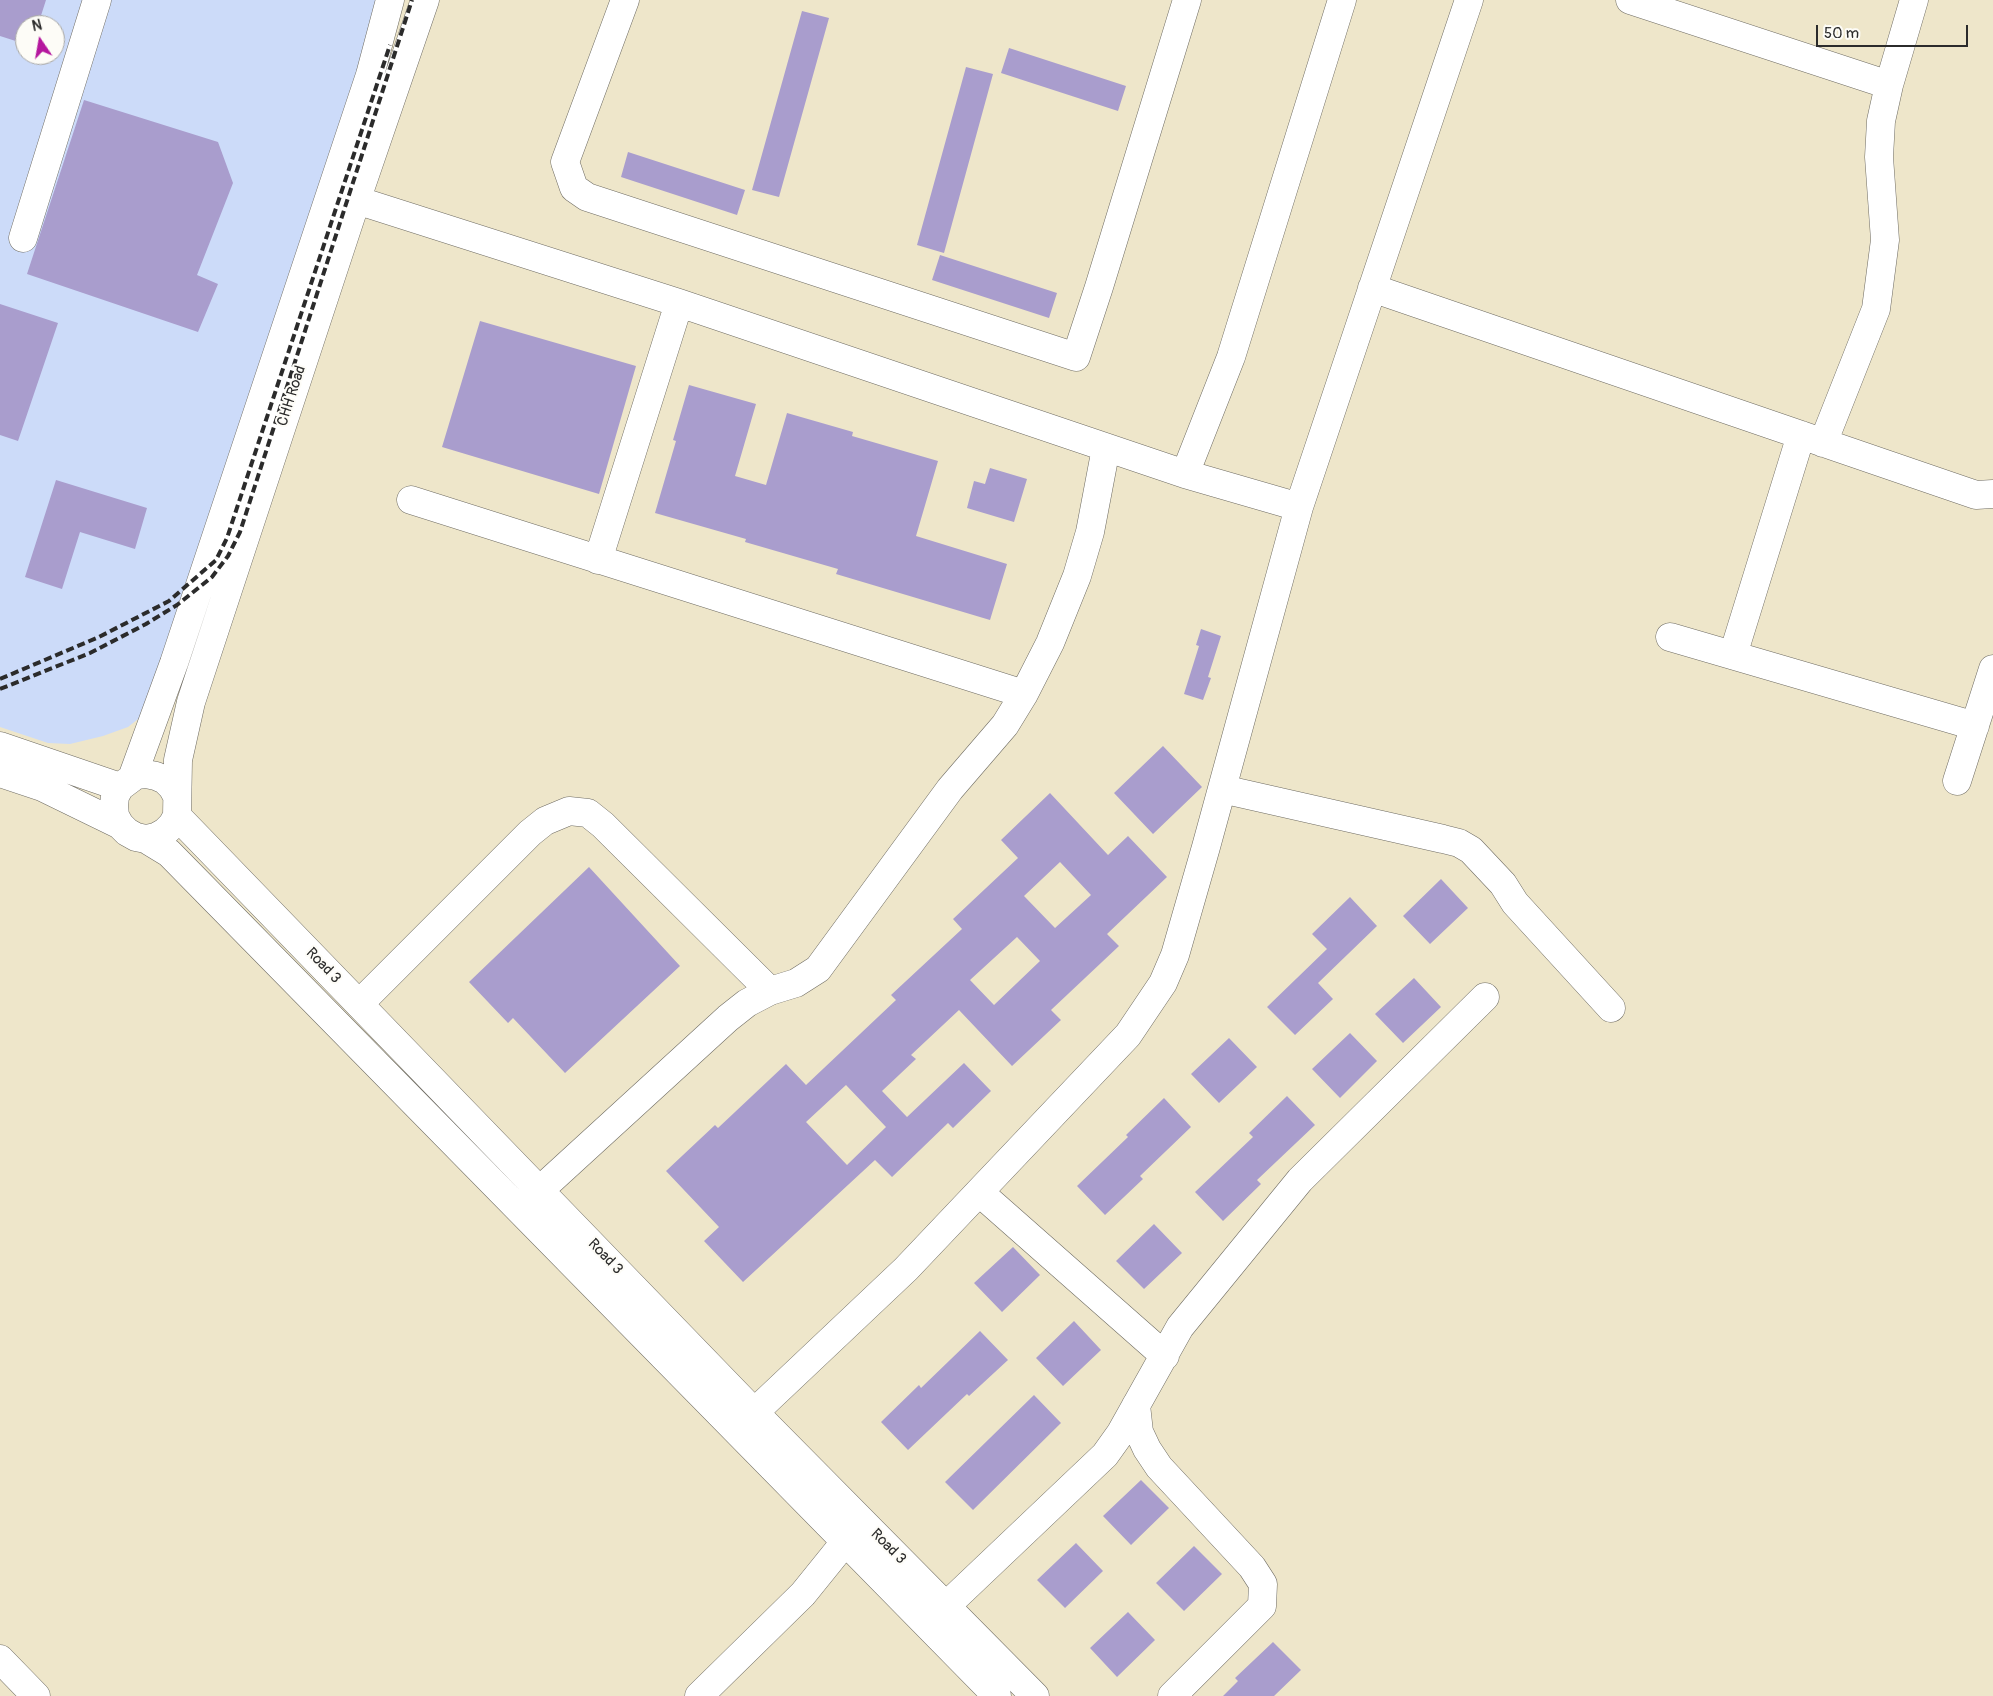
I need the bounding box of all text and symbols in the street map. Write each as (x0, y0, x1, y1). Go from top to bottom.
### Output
north arrow (15, 15, 65, 65)
scale bar (1818, 15, 1970, 47)
text: N (31, 17, 43, 35)
text: 50 m (1824, 24, 1859, 43)
street label: CHH Road (274, 363, 310, 429)
street label: Road 3 (302, 944, 344, 988)
street label: Road 3 (584, 1235, 626, 1279)
street label: Road 3 (867, 1526, 909, 1568)

